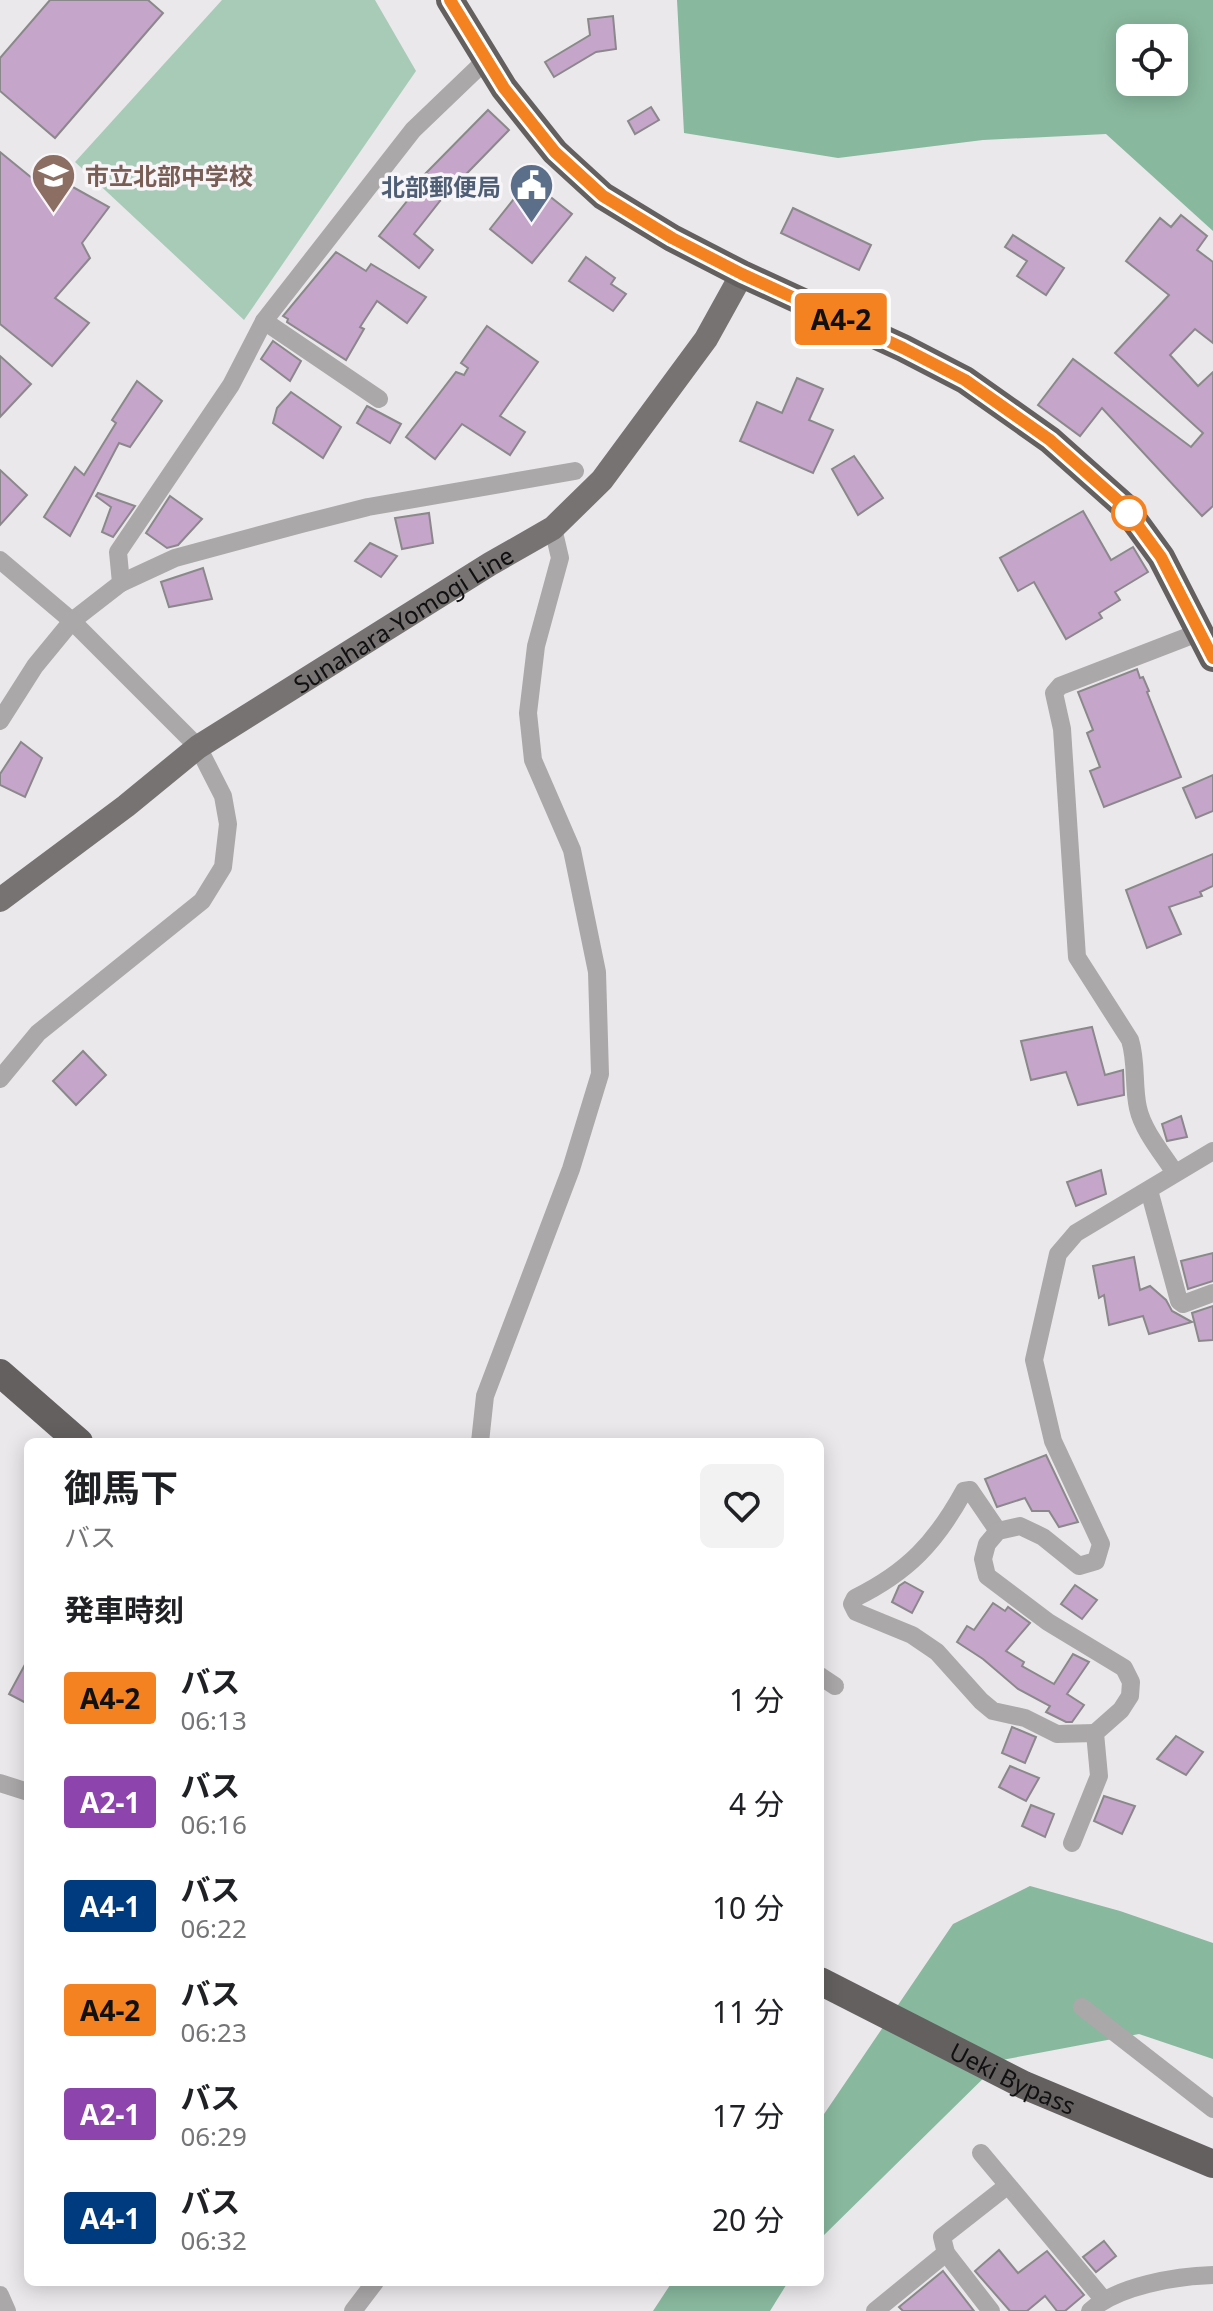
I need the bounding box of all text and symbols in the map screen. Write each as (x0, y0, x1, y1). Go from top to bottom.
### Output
map controls (1116, 24, 1188, 96)
button: locate (1116, 24, 1188, 96)
school or university icon: 市立北部中学校 (30, 151, 78, 214)
place label: 市立北部中学校 (85, 159, 253, 192)
public building icon: 北部郵便局 (508, 162, 556, 225)
place label: 北部郵便局 (381, 170, 501, 203)
line badge: A4-2 (785, 293, 897, 345)
text: A4-2 (811, 300, 871, 338)
unlabelled marker (1112, 496, 1146, 530)
street label: Sunahara-Yomogi Line (287, 538, 519, 700)
text: 御馬下 (64, 1461, 178, 1513)
button: heart (700, 1464, 784, 1548)
text: バス (64, 1519, 116, 1555)
text: 発車時刻 (64, 1589, 184, 1630)
text: バス (180, 1661, 240, 1702)
text: A4-2 (80, 1679, 140, 1717)
text: 1 分 (729, 1679, 784, 1720)
text: 06:13 (180, 1702, 247, 1738)
text: バス (180, 1765, 240, 1806)
text: A2-1 (80, 1783, 140, 1821)
text: 4 分 (729, 1783, 784, 1824)
text: 06:16 (180, 1806, 247, 1842)
text: バス (180, 1869, 240, 1910)
text: A4-1 (80, 1887, 140, 1925)
text: 10 分 (712, 1887, 784, 1928)
text: 06:22 (180, 1910, 247, 1946)
text: バス (180, 1973, 240, 2014)
text: A4-2 (80, 1991, 140, 2029)
text: 11 分 (712, 1991, 784, 2032)
text: 06:23 (180, 2014, 247, 2050)
street label: Ueki Bypass (945, 2034, 1081, 2121)
text: バス (180, 2077, 240, 2118)
text: A2-1 (80, 2095, 140, 2133)
text: 17 分 (712, 2095, 784, 2136)
text: 06:29 (180, 2118, 247, 2154)
text: バス (180, 2181, 240, 2222)
text: A4-1 (80, 2199, 140, 2237)
text: 20 分 (712, 2199, 784, 2240)
text: 06:32 (180, 2222, 247, 2258)

